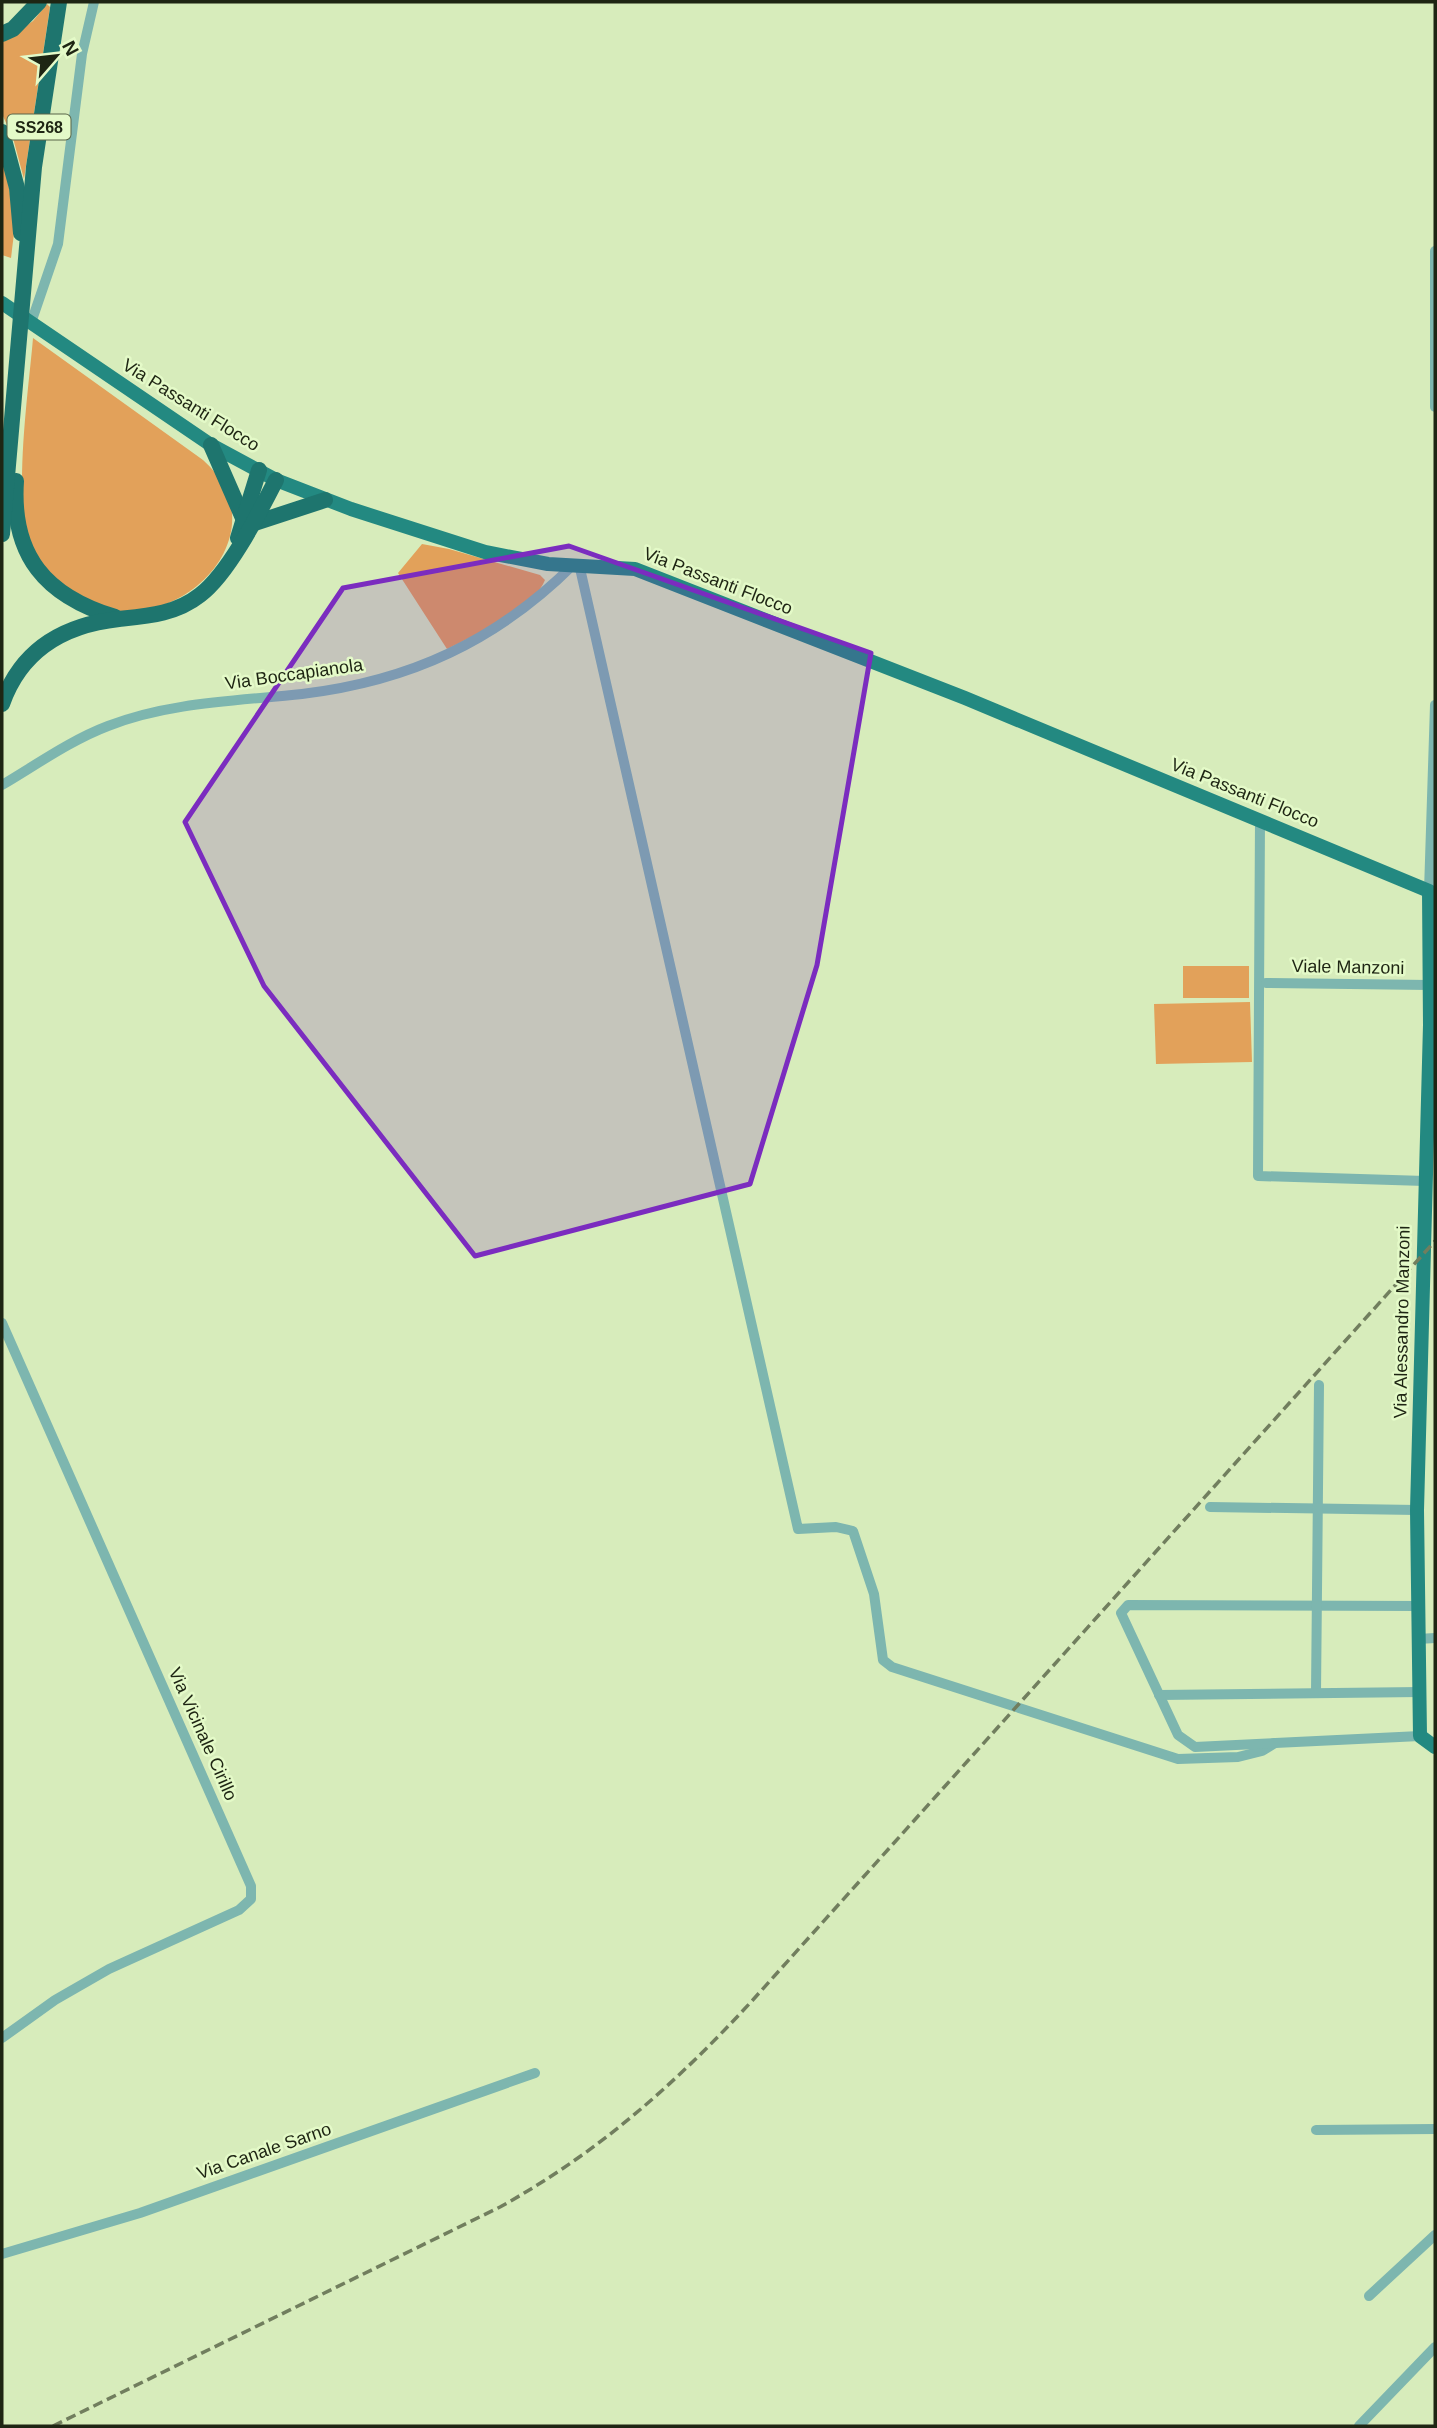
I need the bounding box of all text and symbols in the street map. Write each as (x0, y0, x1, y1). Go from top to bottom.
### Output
north arrow (21, 21, 91, 91)
text: N (58, 37, 83, 59)
road number: SS268 (7, 114, 70, 140)
street label: Via Passanti Flocco (119, 355, 263, 455)
street label: Via Passanti Flocco (641, 543, 795, 619)
street label: Via Boccapianola (224, 654, 365, 694)
street label: Via Passanti Flocco (1168, 754, 1322, 832)
street label: Viale Manzoni (1291, 956, 1405, 978)
street label: Via Alessandro Manzoni (1390, 1225, 1414, 1419)
street label: Via Vicinale Cirillo (165, 1664, 241, 1804)
street label: Via Canale Sarno (194, 2119, 334, 2183)

